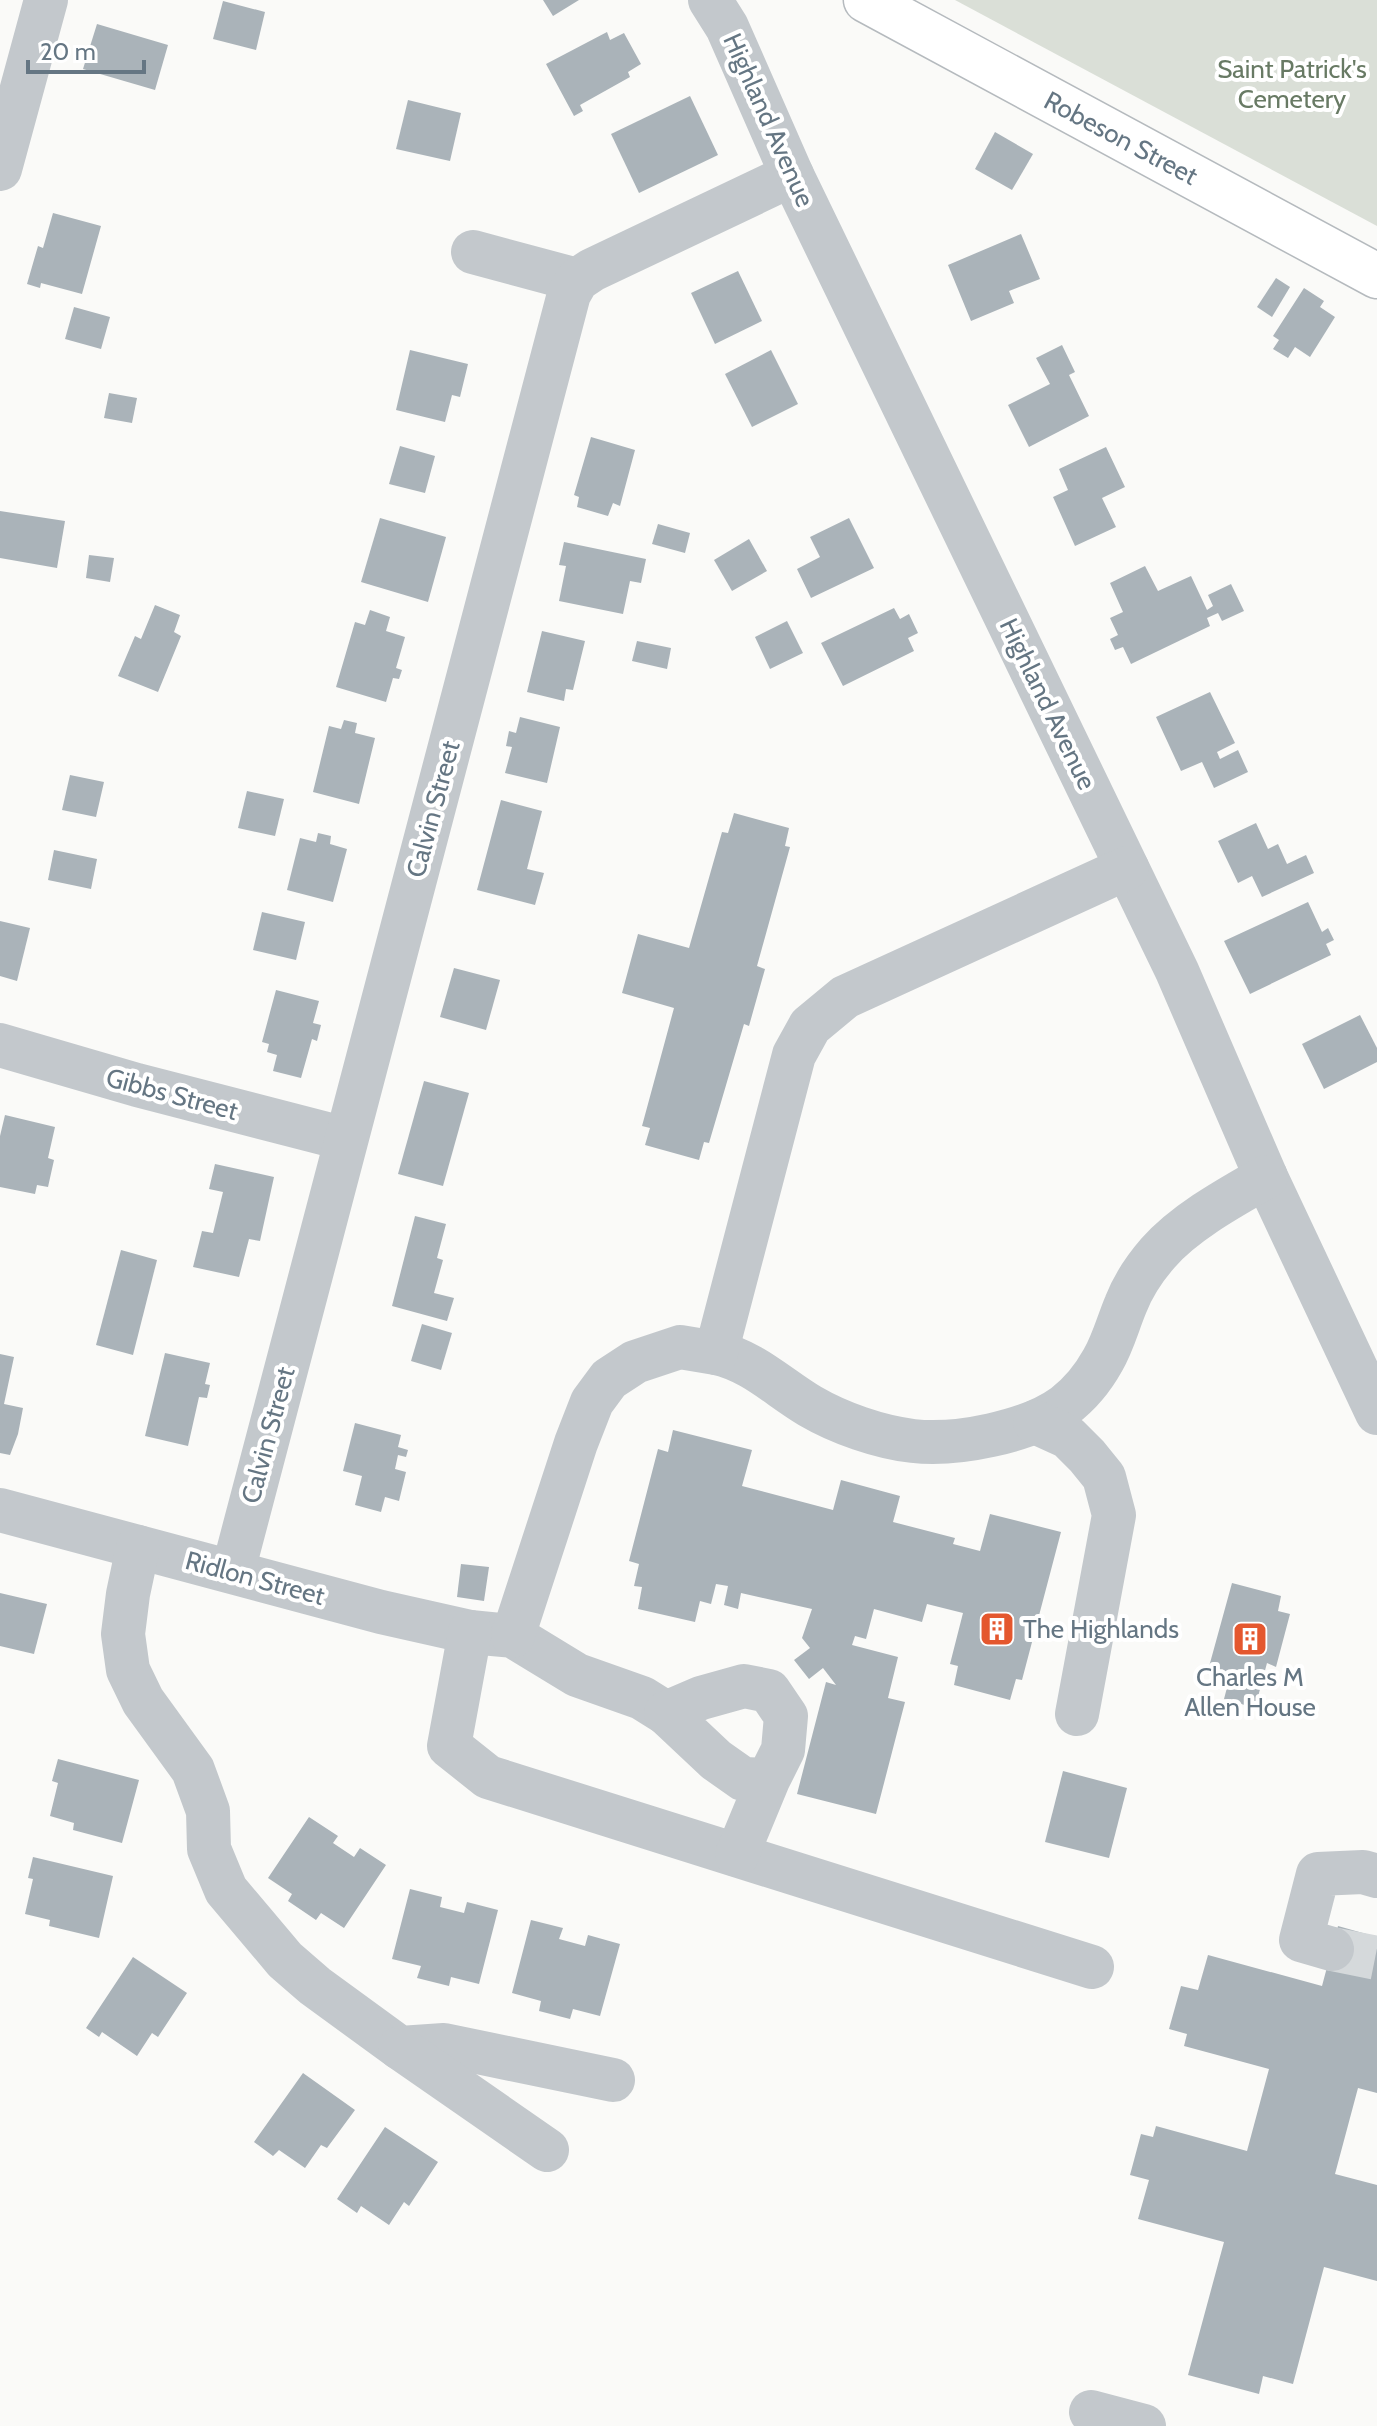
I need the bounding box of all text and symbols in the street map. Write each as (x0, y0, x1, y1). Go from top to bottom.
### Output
scale bar (28, 24, 144, 74)
street label: Highland Avenue (716, 28, 822, 212)
text: 20 m (40, 37, 96, 66)
park label: Saint Patrick's Cemetery (1217, 53, 1367, 115)
street label: Robeson Street (1039, 84, 1204, 192)
street label: Highland Avenue (993, 613, 1103, 795)
street label: Calvin Street (399, 737, 467, 881)
street label: Gibbs Street (103, 1061, 242, 1127)
street label: Calvin Street (234, 1363, 302, 1507)
street label: Ridlon Street (182, 1544, 328, 1612)
building icon: The Highlands (978, 1610, 1016, 1648)
place label: The Highlands (1023, 1613, 1179, 1645)
building icon: Charles M Allen House (1231, 1620, 1269, 1658)
place label: Charles M Allen House (1184, 1661, 1316, 1723)

